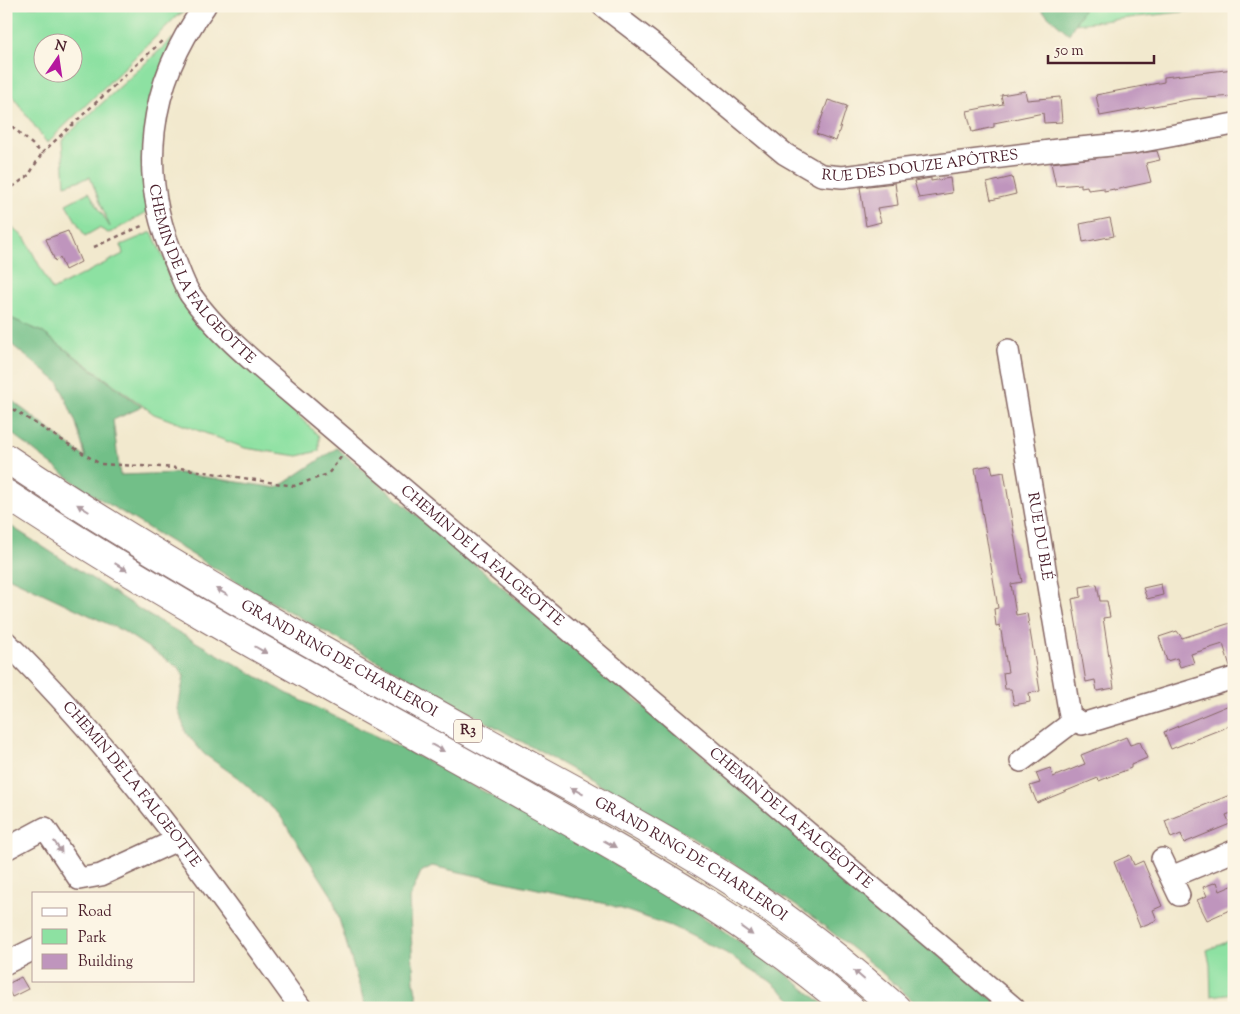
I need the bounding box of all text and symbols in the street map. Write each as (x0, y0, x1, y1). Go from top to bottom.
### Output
north arrow (32, 32, 82, 82)
scale bar (1048, 32, 1154, 64)
text: N (53, 36, 68, 58)
text: 50 m (1054, 41, 1084, 62)
street label: RUE DES DOUZE APÔTRES (821, 145, 1020, 188)
street label: CHEMIN DE LA FALGEOTTE (143, 183, 260, 369)
street label: CHEMIN DE LA FALGEOTTE (396, 480, 568, 631)
street label: RUE DU BLÉ (1022, 491, 1058, 582)
one-way arrow (76, 504, 89, 513)
one-way arrow (115, 562, 128, 571)
one-way arrow (215, 588, 228, 597)
street label: GRAND RING DE CHARLEROI (237, 595, 441, 723)
one-way arrow (254, 645, 268, 654)
street label: CHEMIN DE LA FALGEOTTE (58, 697, 206, 872)
road number: R3 (454, 719, 482, 742)
one-way arrow (431, 743, 444, 752)
street label: CHEMIN DE LA FALGEOTTE (704, 743, 877, 894)
one-way arrow (571, 787, 584, 796)
street label: GRAND RING DE CHARLEROI (591, 792, 792, 926)
one-way arrow (53, 840, 62, 854)
one-way arrow (603, 840, 617, 848)
legend (32, 892, 195, 982)
text: Road (78, 902, 112, 923)
one-way arrow (741, 926, 754, 936)
text: Park (78, 928, 107, 949)
text: Building (78, 952, 133, 973)
one-way arrow (853, 970, 866, 981)

